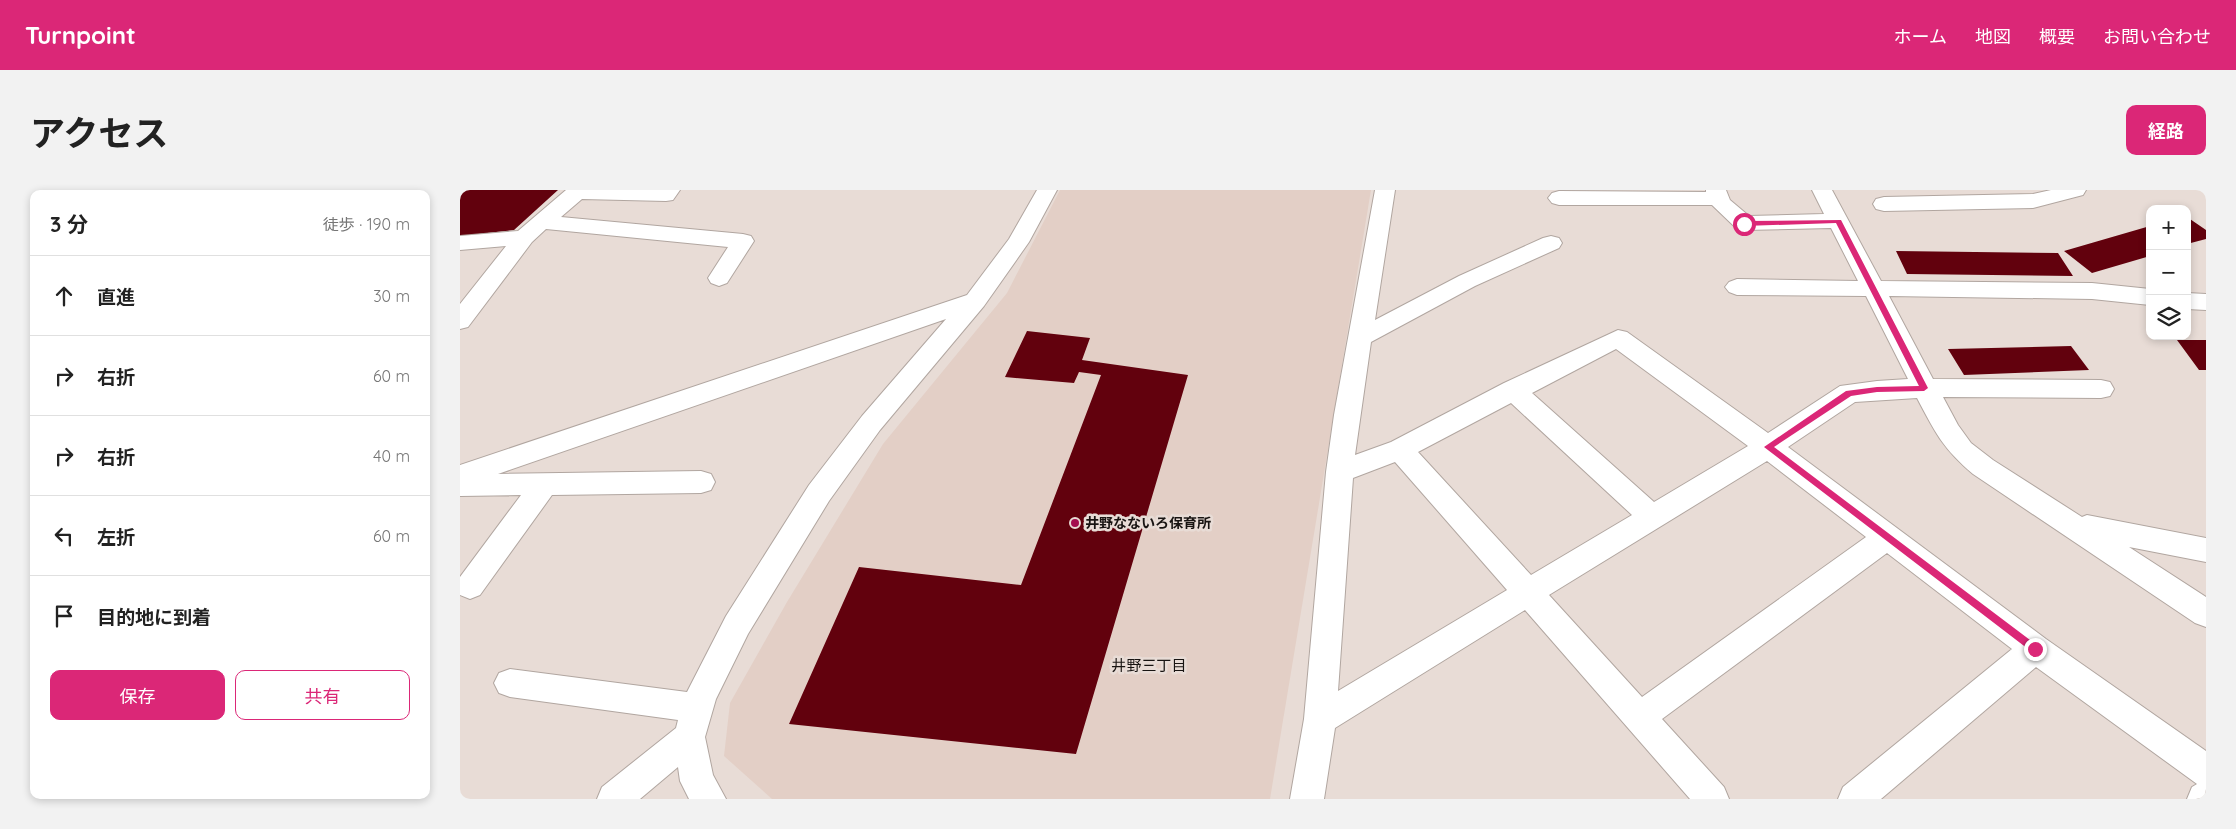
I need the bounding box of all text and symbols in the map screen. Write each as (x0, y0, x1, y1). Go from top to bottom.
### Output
text: Turnpoint (25, 20, 136, 50)
text: ホーム (1894, 25, 1947, 48)
text: 地図 (1975, 25, 2011, 48)
text: 概要 (2039, 25, 2075, 48)
text: お問い合わせ (2103, 25, 2211, 48)
button: 経路 (2126, 105, 2206, 155)
text: アクセス (30, 111, 168, 155)
map controls (2146, 205, 2191, 340)
button: + (2146, 205, 2191, 250)
text: 3 分 (50, 211, 88, 237)
route start (1733, 213, 1756, 236)
text: 徒歩 · 190 m (323, 214, 410, 234)
button: − (2146, 250, 2191, 295)
icon: ahead (50, 282, 78, 310)
text: 直進 (97, 285, 135, 309)
text: 30 m (373, 286, 410, 306)
button: layers (2146, 295, 2191, 340)
icon: right (50, 362, 78, 390)
text: 右折 (97, 365, 135, 389)
text: 60 m (373, 366, 410, 386)
icon: right (50, 442, 78, 470)
text: 右折 (97, 445, 135, 469)
text: 40 m (373, 446, 410, 466)
place label: 井野なないろ保育所 (1085, 514, 1211, 532)
marker: 井野なないろ保育所 (1069, 517, 1081, 529)
icon: left (50, 522, 78, 550)
text: 左折 (97, 525, 135, 549)
text: 60 m (373, 526, 410, 546)
icon: arrive (50, 602, 78, 630)
text: 目的地に到着 (97, 605, 211, 629)
route end (2024, 638, 2047, 661)
district label: 井野三丁目 (1111, 656, 1187, 675)
button: 保存 (50, 670, 225, 720)
button: 共有 (235, 670, 410, 720)

